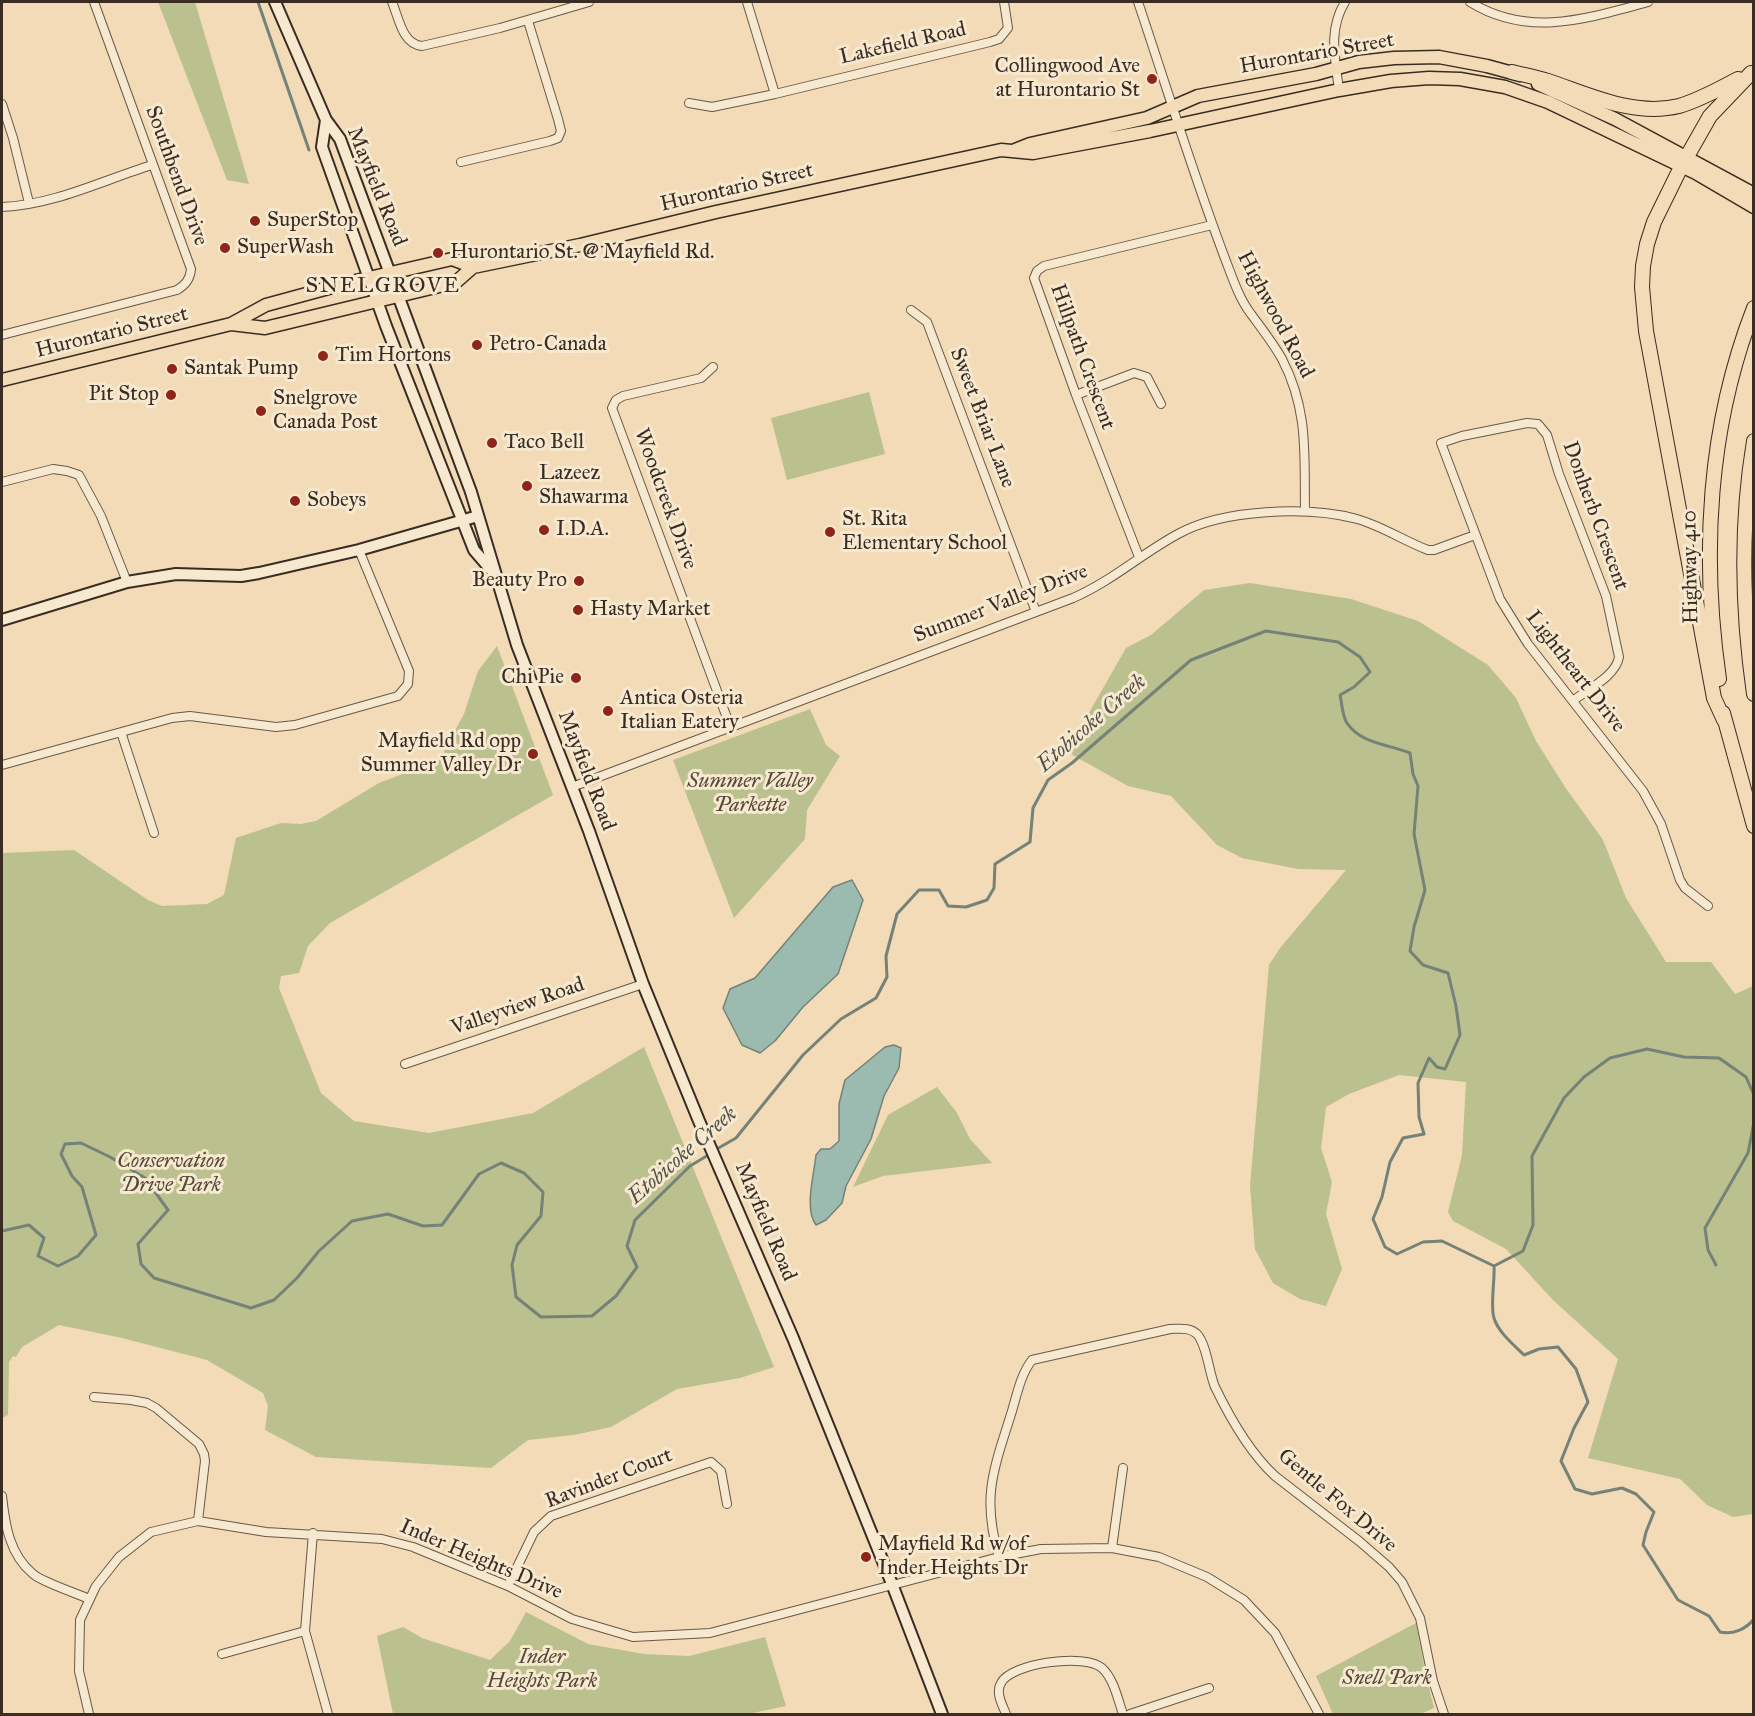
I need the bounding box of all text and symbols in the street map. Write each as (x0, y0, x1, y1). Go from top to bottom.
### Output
street label: Lakefield Road (837, 17, 969, 71)
street label: Hurontario Street (1238, 28, 1396, 80)
place label: Collingwood Ave at Hurontario St (994, 54, 1140, 104)
marker: Collingwood Ave at Hurontario St (1145, 72, 1159, 86)
street label: Southbend Drive (139, 103, 213, 249)
street label: Mayfield Road (341, 124, 411, 250)
street label: Hurontario Street (658, 158, 816, 218)
place label: SuperStop (267, 208, 358, 234)
marker: SuperStop (248, 214, 262, 228)
place label: SuperWash (237, 235, 334, 261)
place label: Hurontario St. @ Mayfield Rd. (450, 240, 714, 266)
marker: SuperWash (218, 241, 232, 255)
marker: Hurontario St. @ Mayfield Rd. (431, 246, 445, 260)
street label: Highwood Road (1231, 247, 1319, 383)
district label: SNELGROVE (305, 274, 461, 300)
street label: Hillpath Crescent (1044, 281, 1120, 433)
street label: Hurontario Street (33, 302, 191, 364)
place label: Petro-Canada (489, 332, 607, 358)
marker: Petro-Canada (470, 338, 484, 352)
place label: Tim Hortons (335, 343, 451, 369)
street label: Sweet Briar Lane (944, 344, 1020, 492)
marker: Tim Hortons (316, 349, 330, 363)
place label: Santak Pump (184, 356, 298, 382)
marker: Santak Pump (165, 362, 179, 376)
place label: Pit Stop (89, 382, 159, 408)
place label: Snelgrove Canada Post (273, 386, 378, 436)
marker: Pit Stop (164, 388, 178, 402)
marker: Snelgrove Canada Post (254, 404, 268, 418)
street label: Woodcreek Drive (628, 425, 702, 573)
place label: Taco Bell (504, 430, 584, 456)
marker: Taco Bell (485, 436, 499, 450)
street label: Donherb Crescent (1556, 438, 1634, 594)
place label: Lazeez Shawarma (539, 461, 628, 511)
marker: Lazeez Shawarma (520, 479, 534, 493)
place label: Sobeys (307, 488, 366, 514)
marker: Sobeys (288, 494, 302, 508)
place label: St. Rita Elementary School (842, 507, 1007, 557)
street label: Highway 410 (1677, 510, 1705, 624)
place label: I.D.A. (556, 517, 609, 543)
marker: I.D.A. (537, 523, 551, 537)
marker: St. Rita Elementary School (823, 525, 837, 539)
street label: Summer Valley Drive (910, 559, 1092, 649)
place label: Beauty Pro (472, 568, 567, 594)
marker: Beauty Pro (572, 574, 586, 588)
place label: Hasty Market (590, 597, 710, 623)
marker: Hasty Market (571, 603, 585, 617)
street label: Lightheart Drive (1520, 606, 1630, 738)
place label: Chi Pie (501, 665, 564, 691)
water label: Etobicoke Creek (1032, 669, 1152, 779)
marker: Chi Pie (569, 671, 583, 685)
place label: Antica Osteria Italian Eatery (620, 686, 743, 736)
marker: Antica Osteria Italian Eatery (601, 704, 615, 718)
street label: Mayfield Road (552, 707, 620, 835)
place label: Mayfield Rd opp Summer Valley Dr (361, 729, 521, 779)
marker: Mayfield Rd opp Summer Valley Dr (526, 747, 540, 761)
park label: Summer Valley Parkette (687, 769, 813, 819)
street label: Valleyview Road (448, 972, 588, 1042)
water label: Etobicoke Creek (623, 1101, 743, 1211)
park label: Conservation Drive Park (117, 1149, 225, 1199)
street label: Mayfield Road (729, 1159, 801, 1285)
street label: Ravinder Court (542, 1443, 676, 1515)
street label: Gentle Fox Drive (1272, 1444, 1402, 1558)
street label: Inder Heights Drive (396, 1514, 566, 1606)
place label: Mayfield Rd w/of Inder Heights Dr (878, 1532, 1028, 1582)
marker: Mayfield Rd w/of Inder Heights Dr (859, 1550, 873, 1564)
park label: Inder Heights Park (487, 1645, 597, 1695)
park label: Snell Park (1342, 1666, 1432, 1692)

